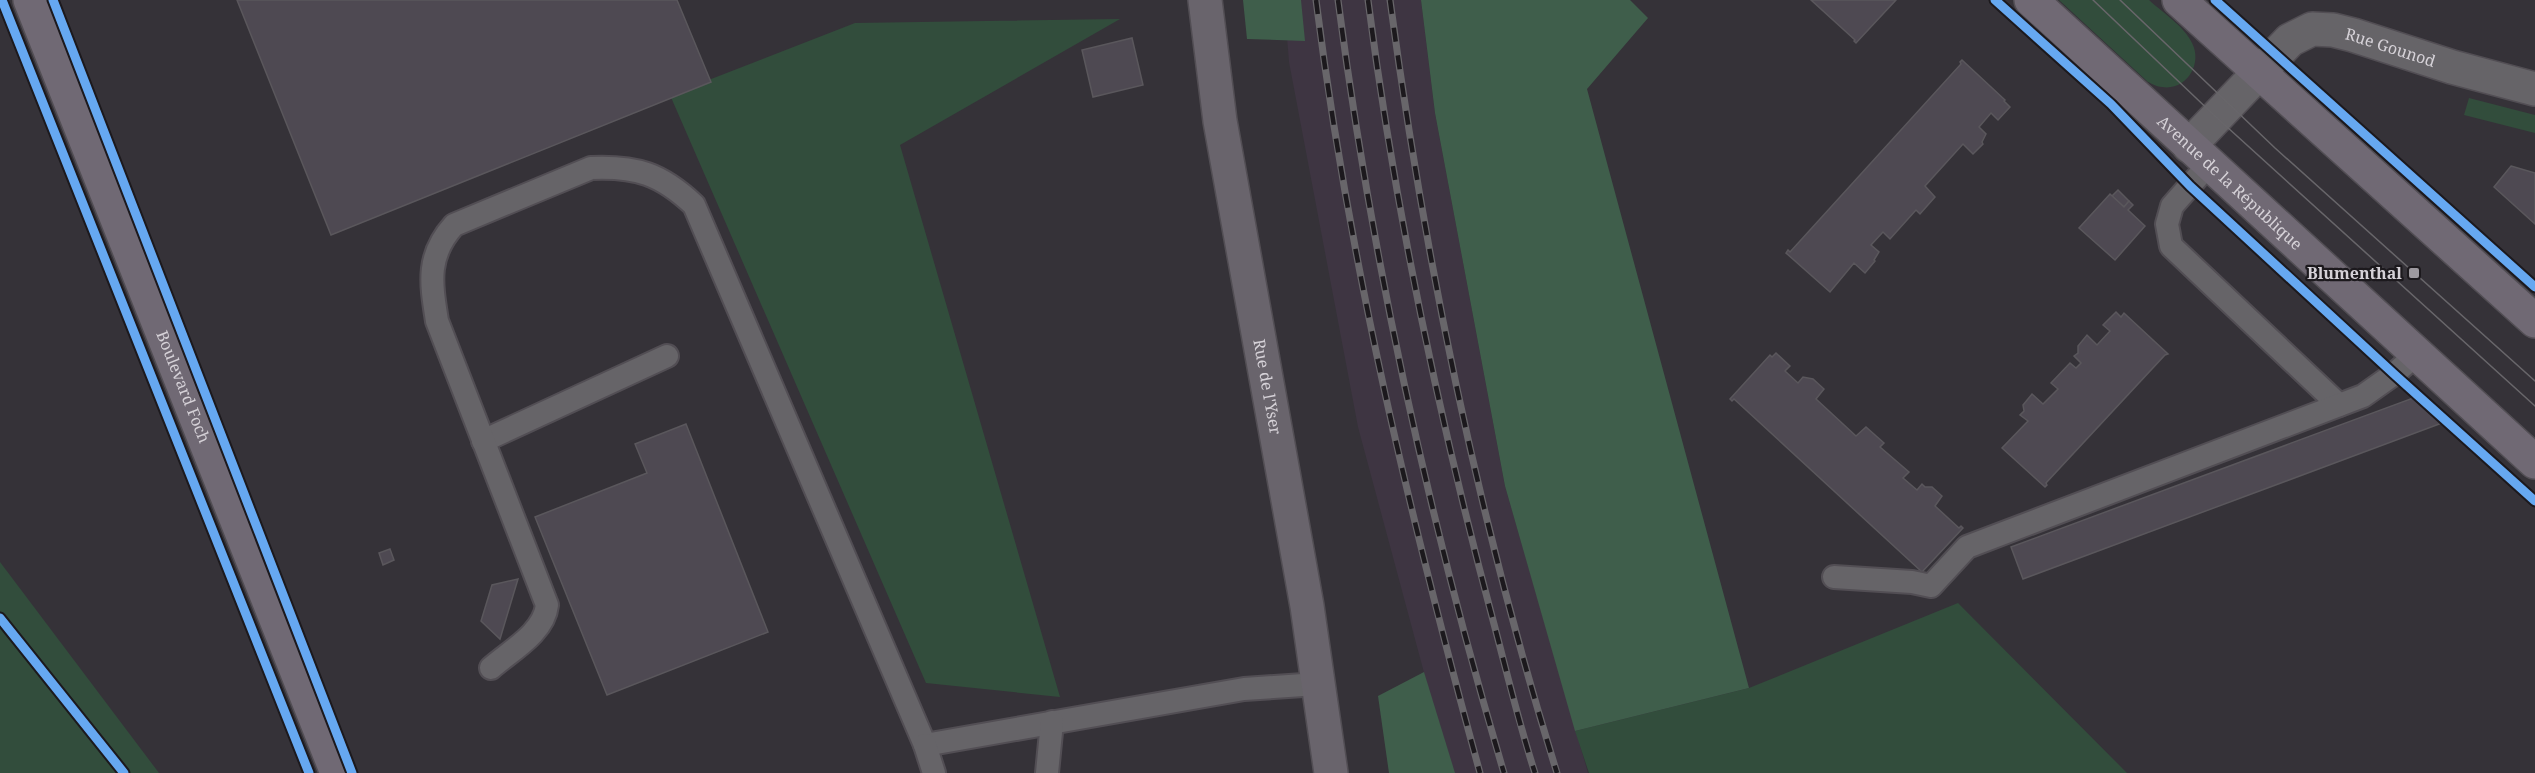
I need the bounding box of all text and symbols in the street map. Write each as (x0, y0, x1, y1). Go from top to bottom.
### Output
street label: Rue Gounod (2343, 23, 2439, 72)
street label: Avenue de la République (2153, 110, 2307, 255)
place label: Blumenthal (2307, 262, 2402, 284)
marker: Blumenthal (2407, 266, 2421, 280)
street label: Boulevard Foch (151, 327, 216, 446)
street label: Rue de l'Yser (1248, 337, 1287, 437)

